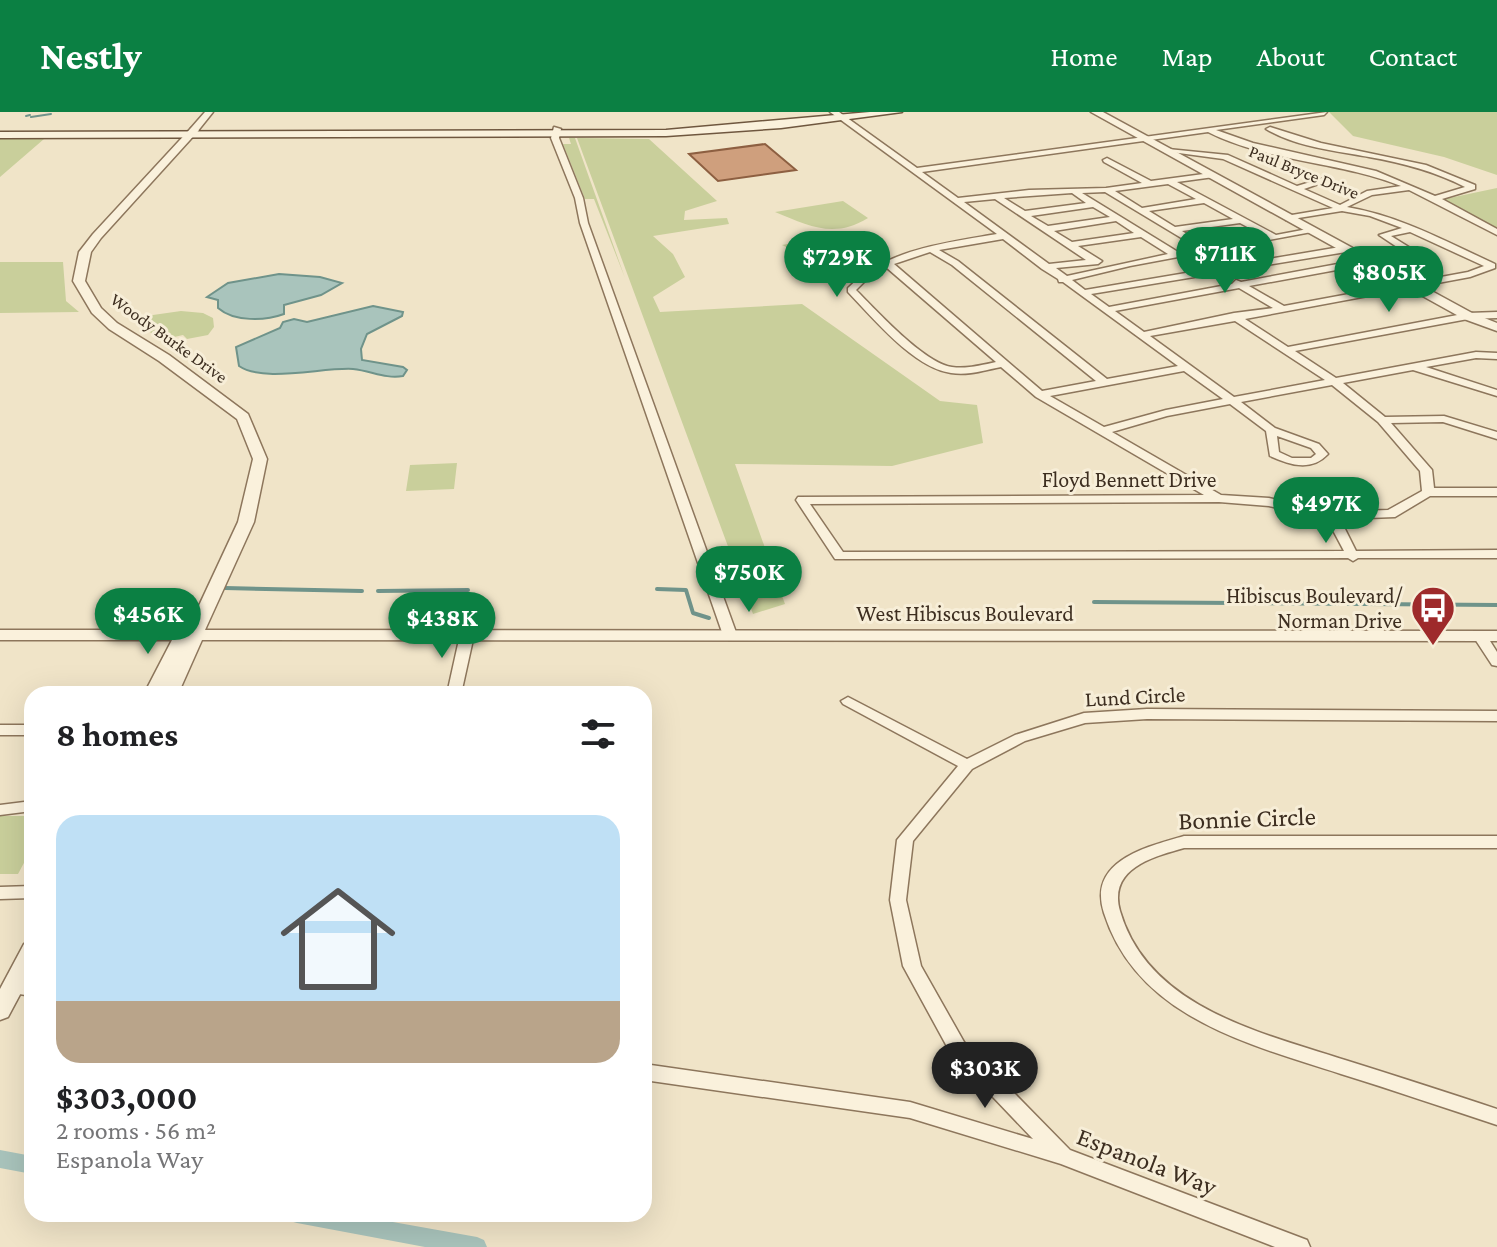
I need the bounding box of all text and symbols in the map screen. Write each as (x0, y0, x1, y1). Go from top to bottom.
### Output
text: Nestly (40, 35, 142, 77)
text: Home (1051, 41, 1118, 72)
text: Map (1162, 41, 1213, 72)
text: About (1257, 41, 1325, 72)
text: Contact (1369, 41, 1457, 72)
street label: Paul Bryce Drive (1246, 141, 1362, 203)
pin: $711K (1169, 227, 1281, 295)
pin: $729K (781, 231, 893, 299)
text: $711K (1194, 238, 1256, 267)
text: $729K (802, 242, 872, 271)
pin: $805K (1333, 246, 1445, 314)
text: $805K (1352, 257, 1426, 286)
street label: Woody Burke Drive (107, 289, 231, 387)
street label: Floyd Bennett Drive (1042, 467, 1216, 492)
pin: $497K (1270, 477, 1382, 545)
text: $497K (1291, 488, 1361, 517)
pin: $750K (693, 546, 805, 614)
text: $750K (714, 557, 784, 586)
place label: Hibiscus Boulevard/ Norman Drive (1226, 583, 1403, 633)
bus stop icon: Hibiscus Boulevard/ Norman Drive (1409, 584, 1457, 647)
pin: $456K (92, 588, 204, 656)
pin: $438K (386, 592, 498, 660)
text: $456K (113, 599, 183, 628)
street label: West Hibiscus Boulevard (856, 601, 1074, 626)
text: $438K (406, 603, 478, 632)
street label: Lund Circle (1084, 681, 1186, 712)
icon: filters (576, 712, 620, 756)
text: 8 homes (56, 716, 178, 753)
street label: Bonnie Circle (1178, 802, 1316, 835)
icon: home (266, 867, 410, 1011)
pin: $303K (929, 1042, 1041, 1110)
text: $303K (950, 1053, 1020, 1082)
text: $303,000 (56, 1079, 197, 1116)
text: 2 rooms · 56 m² (56, 1116, 216, 1145)
street label: Espanola Way (1073, 1122, 1222, 1202)
text: Espanola Way (56, 1145, 203, 1174)

